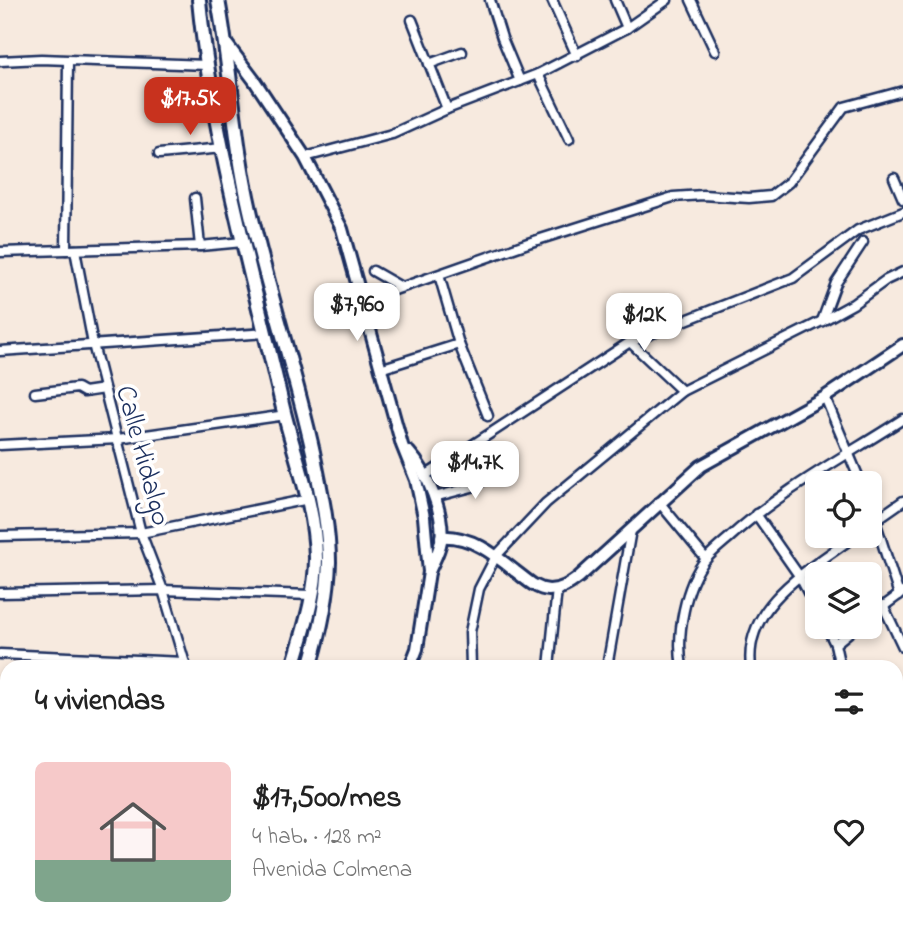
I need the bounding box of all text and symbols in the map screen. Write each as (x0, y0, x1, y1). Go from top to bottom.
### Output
pin: $17.5K (133, 78, 247, 137)
text: $17.5K (160, 83, 220, 116)
pin: $7,960 (300, 284, 414, 343)
text: $7,960 (330, 289, 384, 322)
pin: $12K (603, 294, 685, 353)
text: $12K (622, 299, 666, 332)
street label: Calle Hidalgo (103, 381, 180, 531)
pin: $14.7K (418, 442, 532, 501)
text: $14.7K (447, 447, 503, 480)
map controls (805, 471, 882, 639)
button: locate (805, 471, 882, 548)
button: layers (805, 562, 882, 639)
text: 4 viviendas (35, 680, 165, 724)
icon: filters (830, 683, 868, 721)
text: $17,500/mes (252, 777, 402, 821)
icon: home (91, 790, 175, 874)
icon: heart (830, 813, 868, 851)
text: 4 hab. · 128 m² (252, 821, 382, 854)
text: Avenida Colmena (252, 854, 412, 887)

